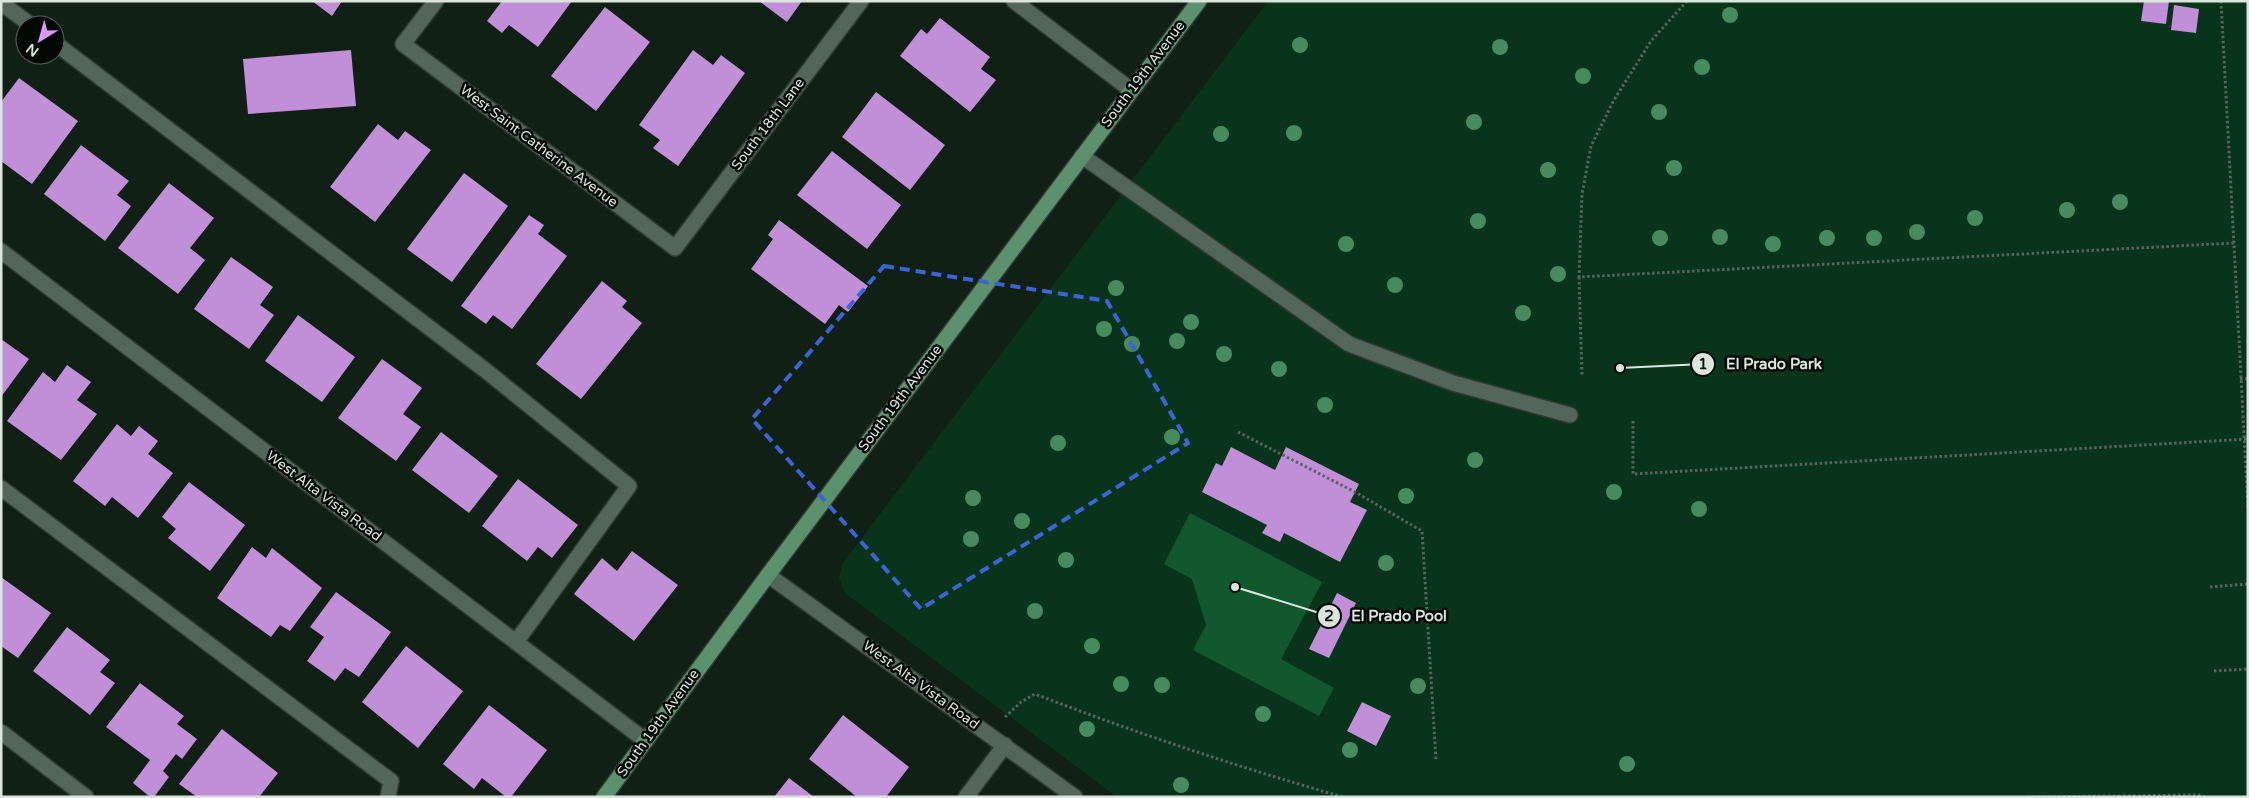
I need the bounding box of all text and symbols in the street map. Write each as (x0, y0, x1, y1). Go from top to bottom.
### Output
north arrow (15, 15, 65, 65)
street label: South 19th Avenue (1098, 18, 1188, 130)
text: N (23, 40, 42, 60)
street label: South 18th Lane (728, 75, 808, 173)
street label: West Saint Catherine Avenue (457, 81, 621, 211)
street label: South 19th Avenue (855, 342, 945, 454)
callout: El Prado Park (1691, 349, 1832, 379)
text: 1 (1698, 355, 1708, 373)
text: El Prado Park (1726, 355, 1822, 373)
street label: West Alta Vista Road (263, 447, 385, 545)
callout: El Prado Pool (1316, 601, 1457, 631)
text: 2 (1324, 607, 1334, 625)
text: El Prado Pool (1351, 607, 1447, 625)
street label: West Alta Vista Road (860, 637, 982, 733)
street label: South 19th Avenue (613, 666, 703, 780)

